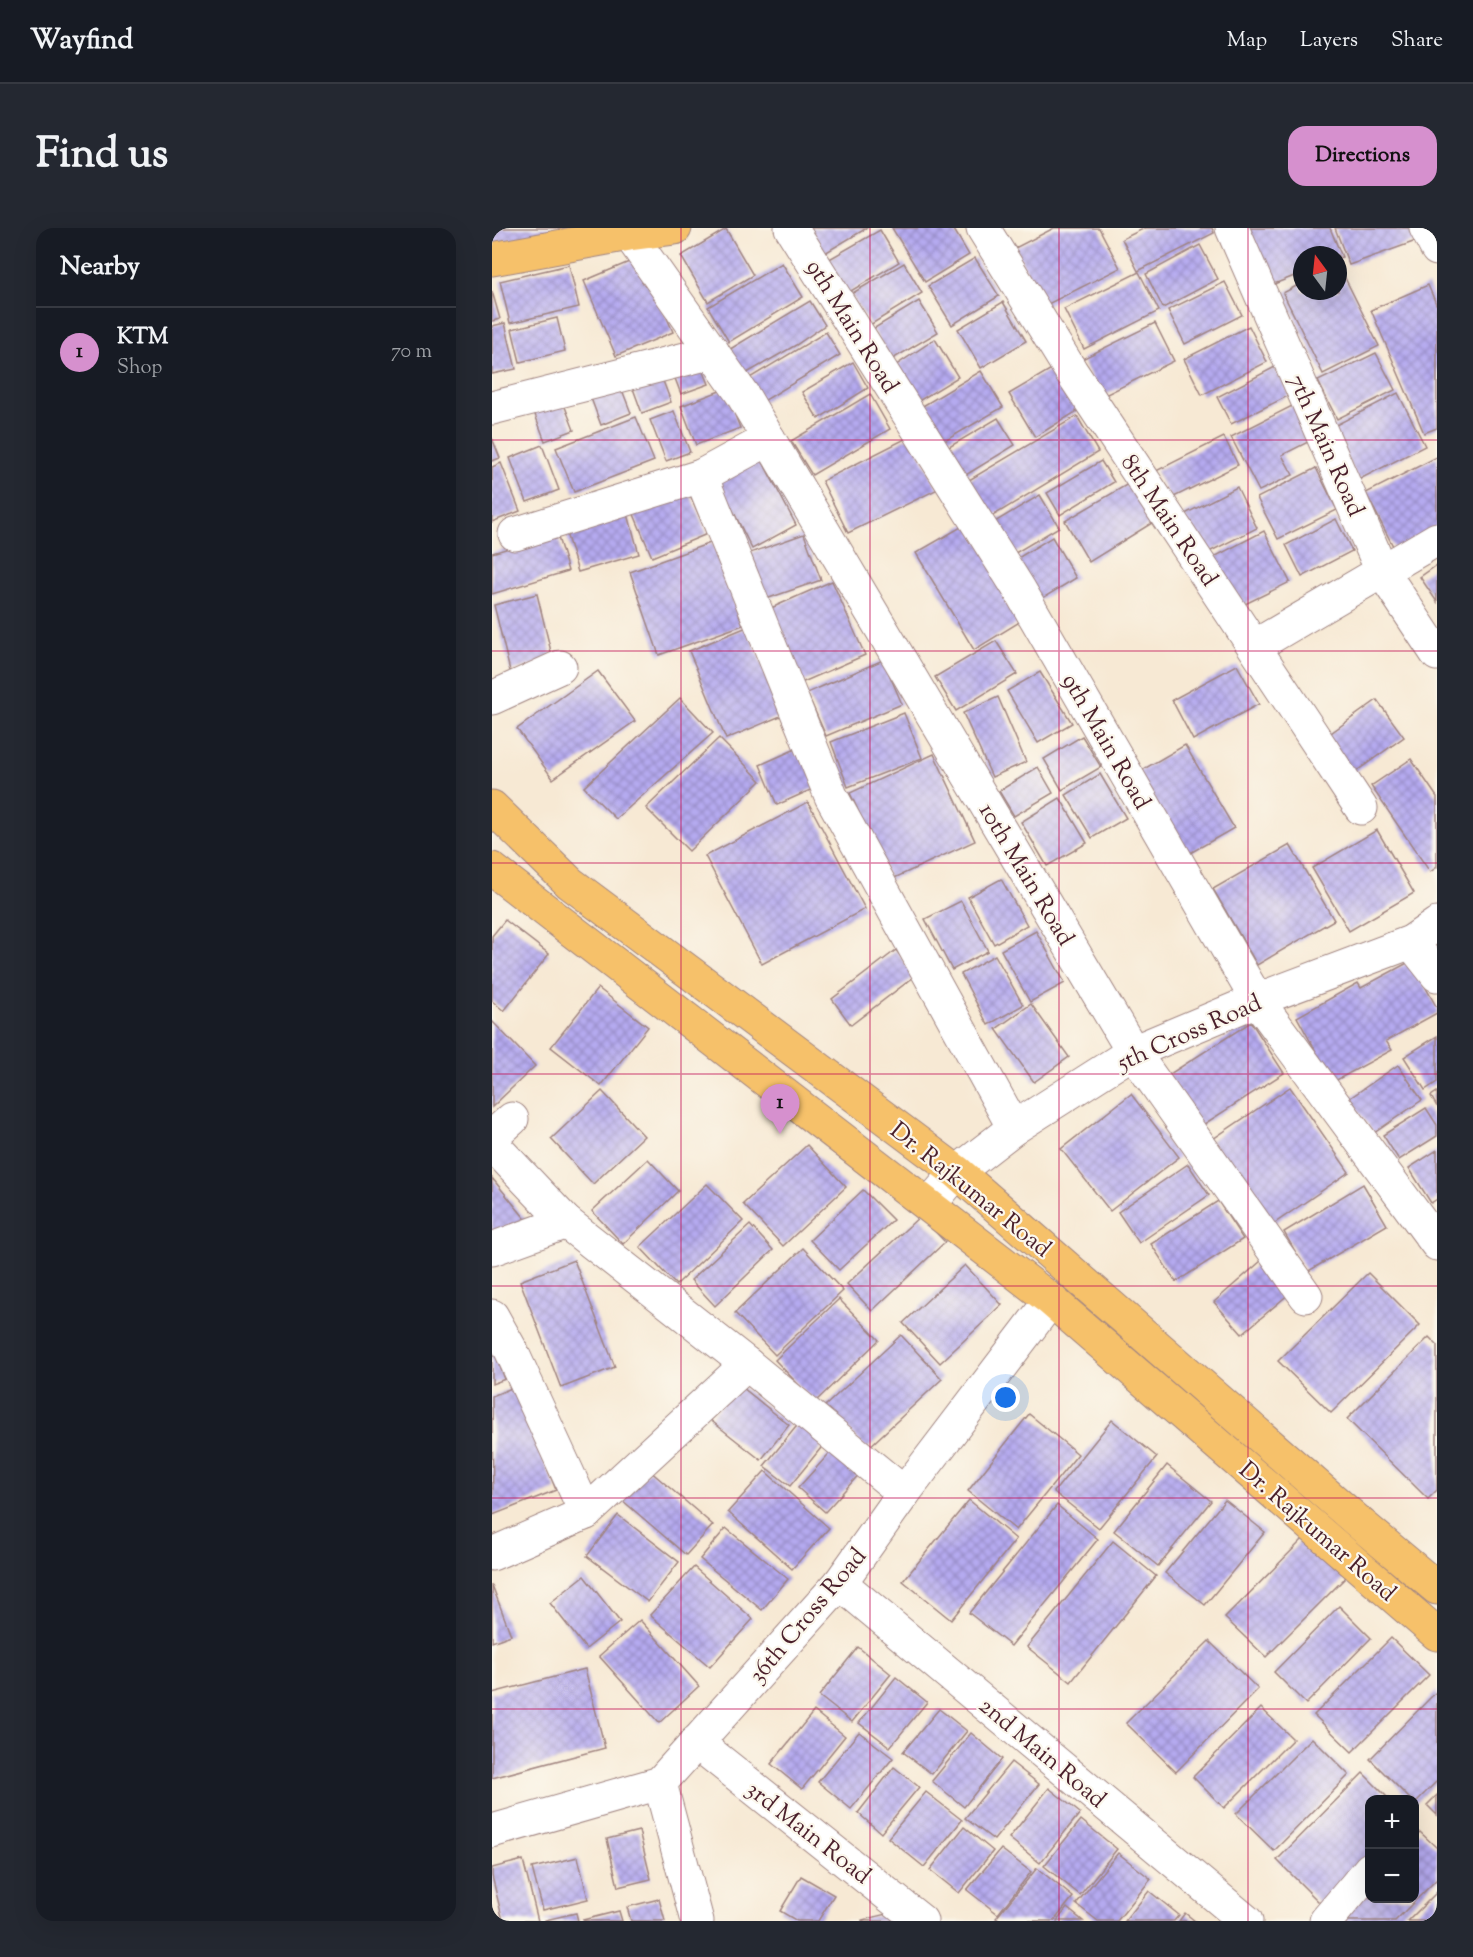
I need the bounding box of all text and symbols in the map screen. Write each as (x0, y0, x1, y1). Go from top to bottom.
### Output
text: Wayfind (30, 21, 133, 61)
text: Map (1227, 26, 1267, 56)
text: Layers (1300, 26, 1358, 56)
text: Share (1391, 26, 1443, 56)
text: Find us (36, 126, 168, 186)
button: Directions (1288, 126, 1437, 186)
north arrow (1293, 246, 1347, 300)
text: Nearby (60, 249, 140, 286)
street label: 9th Main Road (797, 254, 906, 401)
text: KTM (117, 322, 168, 354)
text: 1 (76, 338, 83, 367)
text: 70 m (391, 338, 432, 367)
text: Shop (117, 354, 162, 383)
street label: 7th Main Road (1279, 369, 1372, 523)
street label: 8th Main Road (1112, 448, 1225, 594)
street label: 9th Main Road (1053, 668, 1158, 817)
street label: 10th Main Road (969, 797, 1082, 953)
street label: 5th Cross Road (1110, 987, 1268, 1082)
pin: 1 (760, 1084, 800, 1134)
street label: Dr. Rajkumar Road (882, 1115, 1058, 1267)
your location (991, 1383, 1020, 1412)
street label: Dr. Rajkumar Road (1231, 1454, 1403, 1611)
street label: 36th Cross Road (742, 1541, 876, 1691)
street label: 2nd Main Road (971, 1690, 1113, 1817)
street label: 3rd Main Road (738, 1774, 878, 1894)
map controls (1365, 1795, 1419, 1903)
button: + (1365, 1795, 1419, 1849)
button: − (1365, 1849, 1419, 1903)

